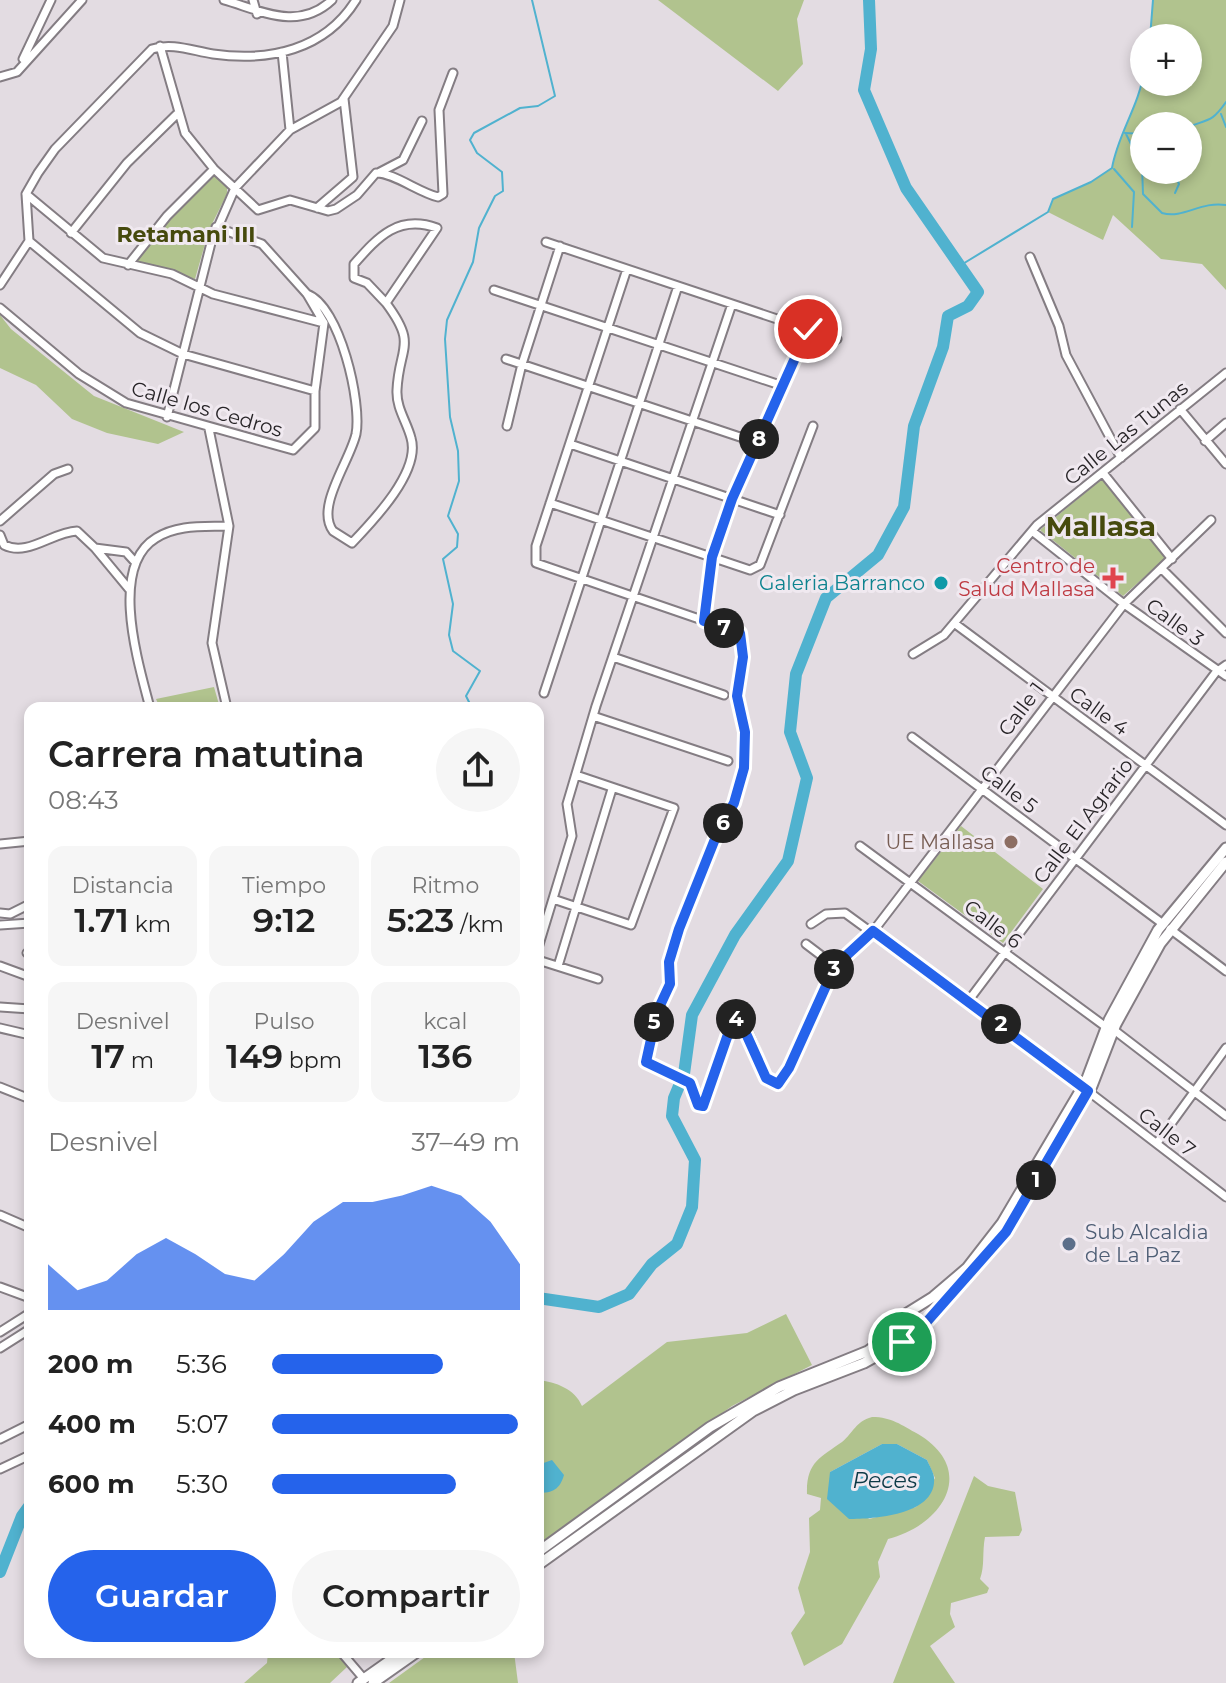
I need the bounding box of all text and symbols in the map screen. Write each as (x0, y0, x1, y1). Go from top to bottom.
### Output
map controls (1130, 24, 1202, 184)
button: + (1130, 24, 1202, 96)
button: − (1130, 112, 1202, 184)
district label: Retamani III (116, 221, 256, 248)
pin (774, 295, 842, 363)
icon: check (786, 307, 830, 351)
street label: Calle los Cedros (129, 376, 286, 442)
street label: Calle Las Tunas (1059, 376, 1193, 490)
pin: 8 (739, 419, 779, 459)
text: 8 (752, 425, 766, 452)
district label: Mallasa (1046, 509, 1156, 543)
place label: Centro de Salud Mallasa (958, 554, 1095, 601)
marker: Centro de Salud Mallasa (1102, 567, 1124, 589)
place label: Galeria Barranco (759, 571, 925, 595)
marker: Galeria Barranco (932, 574, 950, 592)
street label: Calle 3 (1142, 593, 1208, 651)
pin: 7 (704, 608, 744, 648)
text: 7 (717, 614, 731, 641)
street label: Calle 1 (993, 677, 1049, 741)
street label: Calle 4 (1065, 682, 1133, 740)
button: share (436, 728, 520, 812)
text: Carrera matutina (48, 732, 365, 776)
street label: Calle El Agrario (1028, 754, 1138, 888)
street label: Calle 5 (976, 760, 1042, 818)
text: 08:43 (48, 784, 119, 816)
pin: 6 (703, 803, 743, 843)
text: 6 (716, 809, 730, 836)
place label: UE Mallasa (886, 830, 995, 854)
marker: UE Mallasa (1002, 833, 1020, 851)
text: Distancia (72, 872, 174, 899)
text: Tiempo (242, 872, 326, 899)
text: Ritmo (411, 872, 479, 899)
street label: Calle 6 (959, 895, 1027, 953)
text: 1.71 (74, 899, 129, 941)
text: 9:12 (253, 899, 315, 941)
text: 5:23 (387, 899, 454, 941)
text: km (129, 911, 171, 938)
text: /km (454, 911, 504, 938)
pin: 3 (814, 949, 854, 989)
text: 3 (827, 955, 841, 982)
pin: 4 (716, 999, 756, 1039)
pin: 5 (634, 1002, 674, 1042)
pin: 2 (981, 1004, 1021, 1044)
text: 4 (728, 1005, 744, 1032)
text: Desnivel (76, 1008, 170, 1035)
text: Pulso (253, 1008, 315, 1035)
text: kcal (423, 1008, 467, 1035)
text: 5 (647, 1008, 661, 1035)
text: 2 (995, 1010, 1007, 1037)
text: 17 (91, 1035, 125, 1077)
text: 149 (226, 1035, 283, 1077)
text: 136 (418, 1035, 472, 1077)
text: m (125, 1047, 154, 1074)
text: bpm (283, 1047, 342, 1074)
street label: Calle 7 (1134, 1102, 1200, 1162)
text: Desnivel (48, 1126, 159, 1158)
text: 37–49 m (411, 1126, 520, 1158)
pin: 1 (1016, 1160, 1056, 1200)
text: 1 (1032, 1166, 1040, 1193)
place label: Sub Alcaldia de La Paz (1085, 1220, 1208, 1267)
marker: Sub Alcaldia de La Paz (1060, 1235, 1078, 1253)
pin (868, 1308, 936, 1376)
icon: arrive (880, 1320, 924, 1364)
text: 200 m (48, 1348, 133, 1380)
text: 5:36 (176, 1348, 227, 1380)
text: 400 m (48, 1408, 136, 1440)
text: 5:07 (176, 1408, 229, 1440)
water label: Peces (852, 1467, 918, 1494)
text: 600 m (48, 1468, 135, 1500)
text: 5:30 (176, 1468, 228, 1500)
button: Guardar (48, 1550, 276, 1642)
button: Compartir (292, 1550, 520, 1642)

